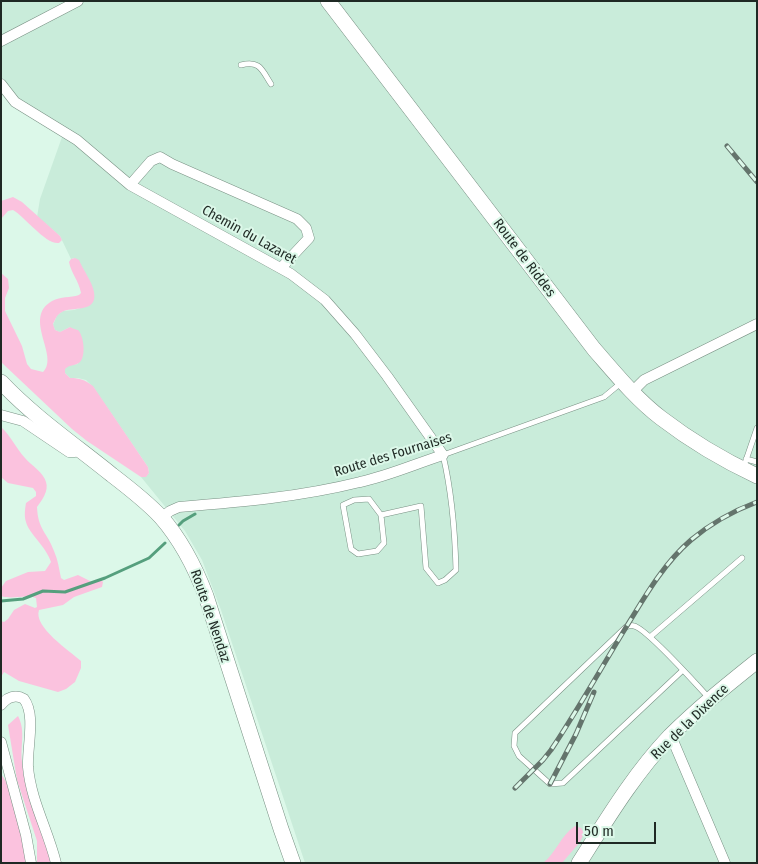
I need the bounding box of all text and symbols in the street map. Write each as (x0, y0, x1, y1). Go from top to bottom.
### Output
street label: Chemin du Lazaret (199, 202, 299, 268)
street label: Route de Riddes (489, 216, 559, 300)
street label: Route des Fournaises (332, 429, 454, 481)
street label: Route de Nendaz (186, 567, 234, 665)
street label: Rue de la Dixence (648, 681, 732, 763)
scale bar (578, 812, 658, 844)
text: 50 m (584, 822, 614, 840)

